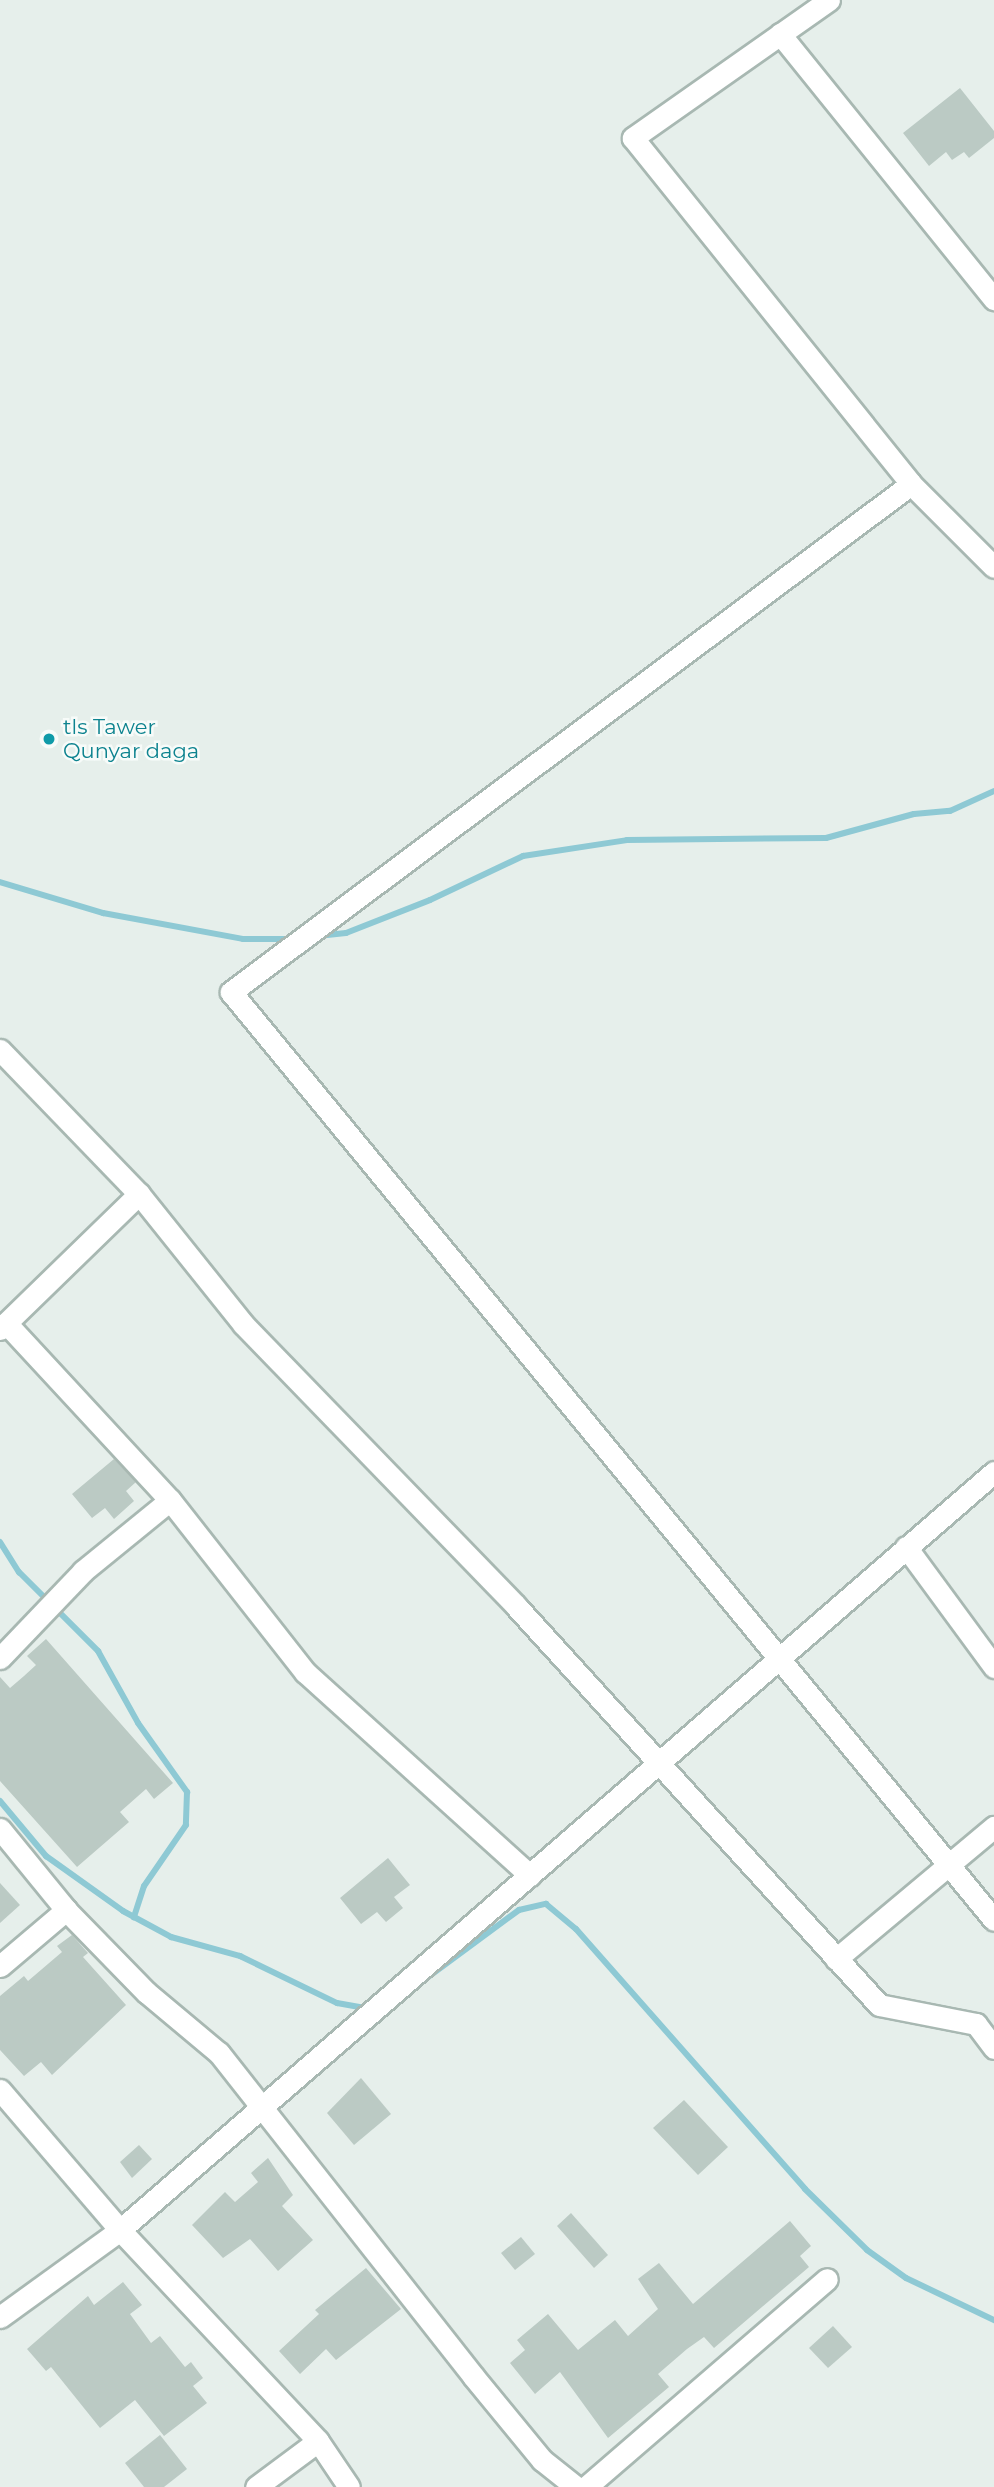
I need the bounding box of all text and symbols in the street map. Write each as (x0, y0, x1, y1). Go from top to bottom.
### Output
place label: tls Tawer Qunyar daga (63, 714, 199, 764)
marker: tls Tawer Qunyar daga (41, 731, 57, 747)

